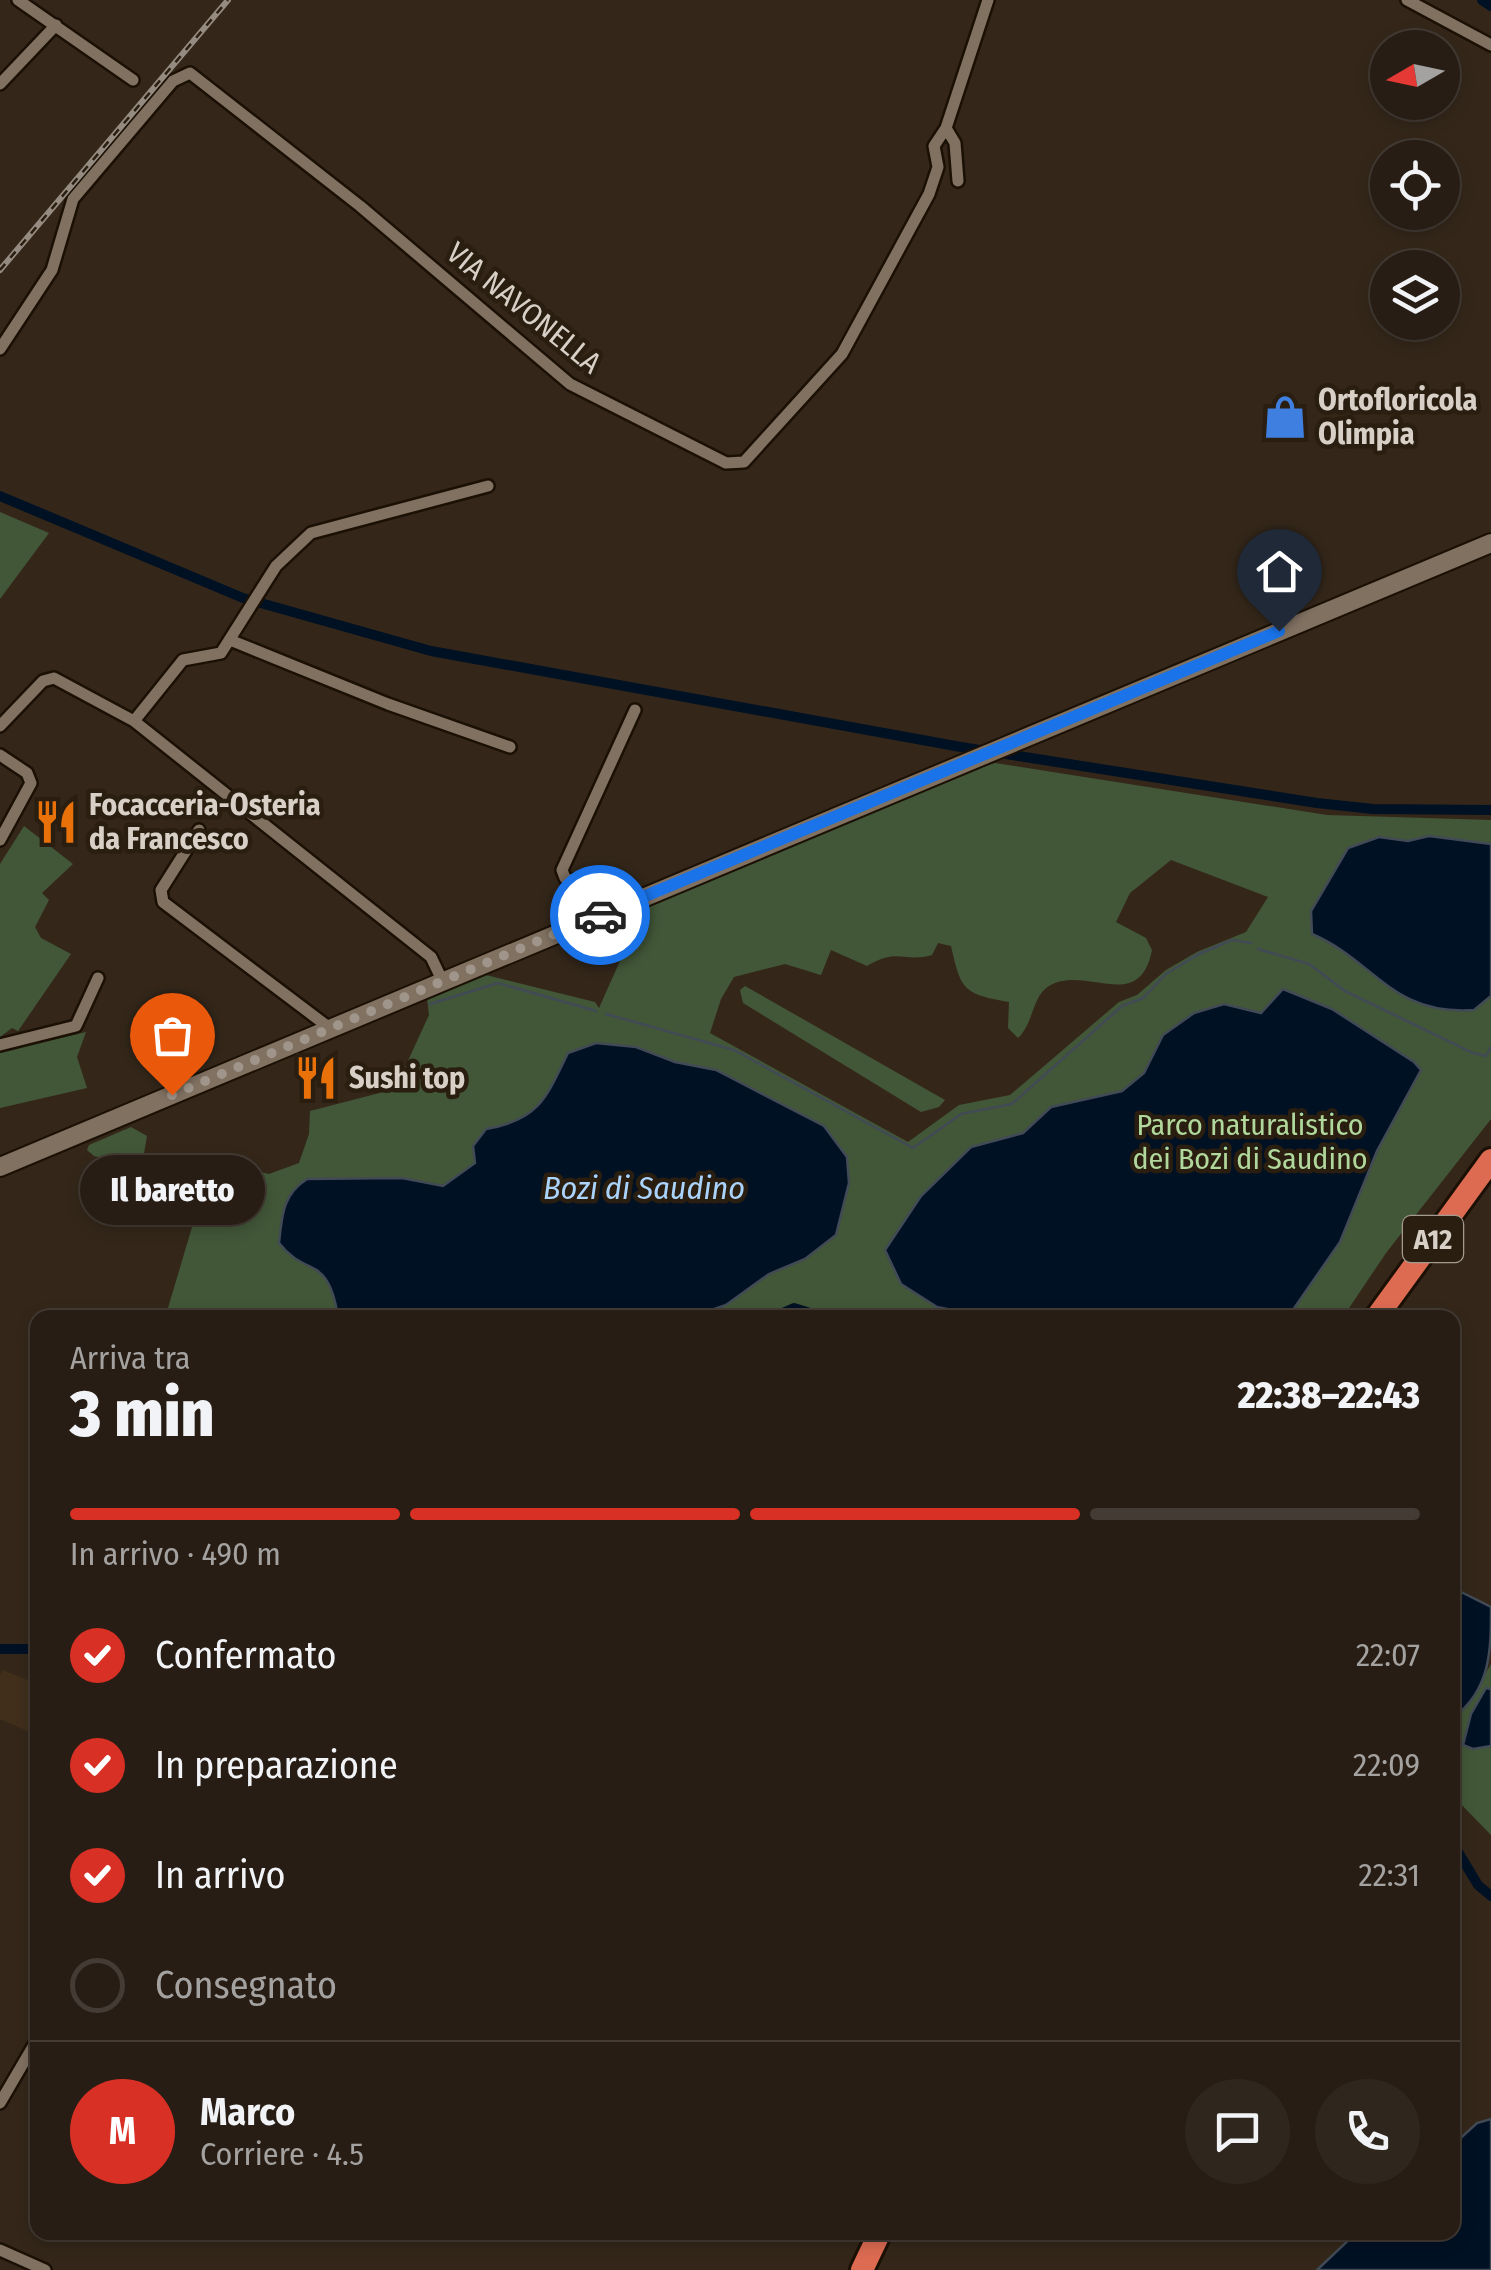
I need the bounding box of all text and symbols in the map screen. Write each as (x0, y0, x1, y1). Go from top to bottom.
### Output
north arrow (1370, 30, 1460, 120)
map controls (1370, 30, 1460, 340)
button: locate (1370, 140, 1460, 230)
street label: VIA NAVONELLA (440, 235, 609, 381)
button: layers (1370, 250, 1460, 340)
place label: Ortofloricola Olimpia (1318, 382, 1477, 452)
shop icon: Ortofloricola Olimpia (1261, 393, 1309, 441)
pin (1237, 529, 1322, 632)
icon: home (1252, 544, 1307, 599)
place label: Focacceria-Osteria da Francesco (89, 787, 321, 857)
restaurant icon: Focacceria-Osteria da Francesco (32, 798, 80, 846)
courier (550, 865, 650, 965)
icon: car (573, 888, 628, 943)
pin (130, 993, 215, 1096)
icon: bag (145, 1008, 200, 1063)
restaurant icon: Sushi top (292, 1054, 340, 1102)
place label: Sushi top (349, 1060, 465, 1096)
park label: Parco naturalistico dei Bozi di Saudino (1132, 1107, 1368, 1177)
callout: Il baretto (80, 1155, 264, 1225)
water label: Bozi di Saudino (543, 1169, 745, 1207)
text: Il baretto (111, 1171, 234, 1209)
road number: A12 (1403, 1216, 1463, 1262)
text: Arriva tra (70, 1339, 191, 1377)
text: 22:38–22:43 (1238, 1372, 1420, 1418)
text: 3 min (70, 1375, 215, 1453)
text: In arrivo · 490 m (70, 1535, 281, 1573)
icon: check (70, 1628, 125, 1683)
text: Confermato (155, 1632, 337, 1678)
text: 22:07 (1356, 1636, 1420, 1674)
icon: check (70, 1738, 125, 1793)
text: In preparazione (155, 1742, 398, 1788)
text: 22:09 (1353, 1746, 1420, 1784)
icon: check (70, 1848, 125, 1903)
text: In arrivo (155, 1852, 285, 1898)
text: 22:31 (1359, 1856, 1420, 1894)
text: Consegnato (155, 1962, 337, 2008)
button: chat (1185, 2079, 1290, 2184)
button: phone (1315, 2079, 1420, 2184)
text: Marco (200, 2089, 295, 2135)
text: M (109, 2108, 136, 2154)
text: Corriere · 4.5 (200, 2135, 364, 2173)

